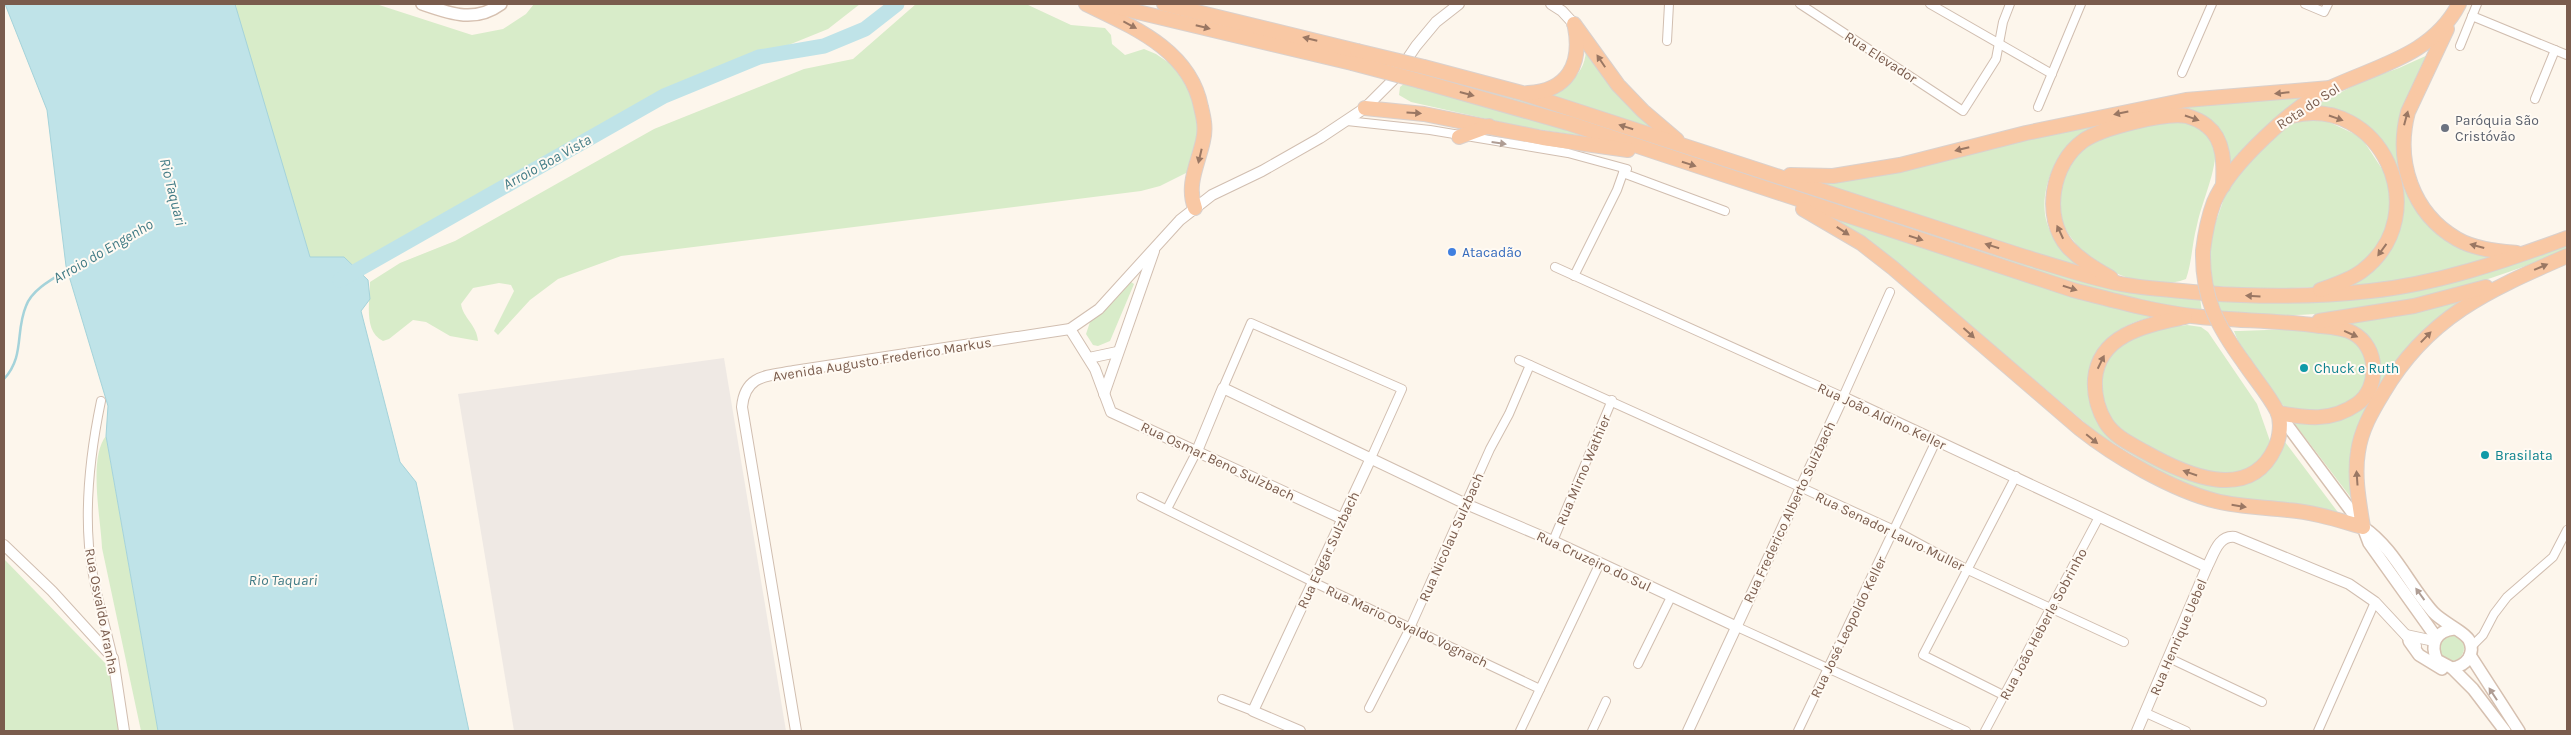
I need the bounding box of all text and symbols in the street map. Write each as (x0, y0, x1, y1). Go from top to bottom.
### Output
one-way arrow (1123, 21, 1137, 30)
one-way arrow (1195, 23, 1210, 31)
street label: Rua Elevador (1841, 28, 1921, 88)
one-way arrow (1302, 35, 1317, 43)
one-way arrow (1596, 54, 1606, 67)
street label: Rota do Sol (2274, 80, 2343, 133)
one-way arrow (2274, 89, 2290, 97)
one-way arrow (1459, 90, 1475, 98)
one-way arrow (2113, 109, 2128, 117)
one-way arrow (1406, 110, 1422, 118)
one-way arrow (2403, 110, 2411, 125)
place label: Paróquia São Cristóvão (2455, 112, 2539, 145)
one-way arrow (2185, 115, 2200, 123)
one-way arrow (2328, 115, 2343, 122)
marker: Paróquia São Cristóvão (2439, 122, 2451, 134)
one-way arrow (1619, 123, 1634, 130)
water label: Arroio Boa Vista (500, 130, 594, 194)
one-way arrow (1492, 139, 1508, 147)
one-way arrow (1955, 145, 1970, 153)
one-way arrow (1196, 148, 1204, 163)
water label: Rio Taquari (156, 156, 190, 228)
one-way arrow (1681, 161, 1696, 169)
water label: Arroio do Engenho (50, 215, 157, 287)
one-way arrow (2056, 225, 2064, 239)
one-way arrow (1836, 226, 1849, 236)
one-way arrow (1908, 235, 1923, 242)
one-way arrow (1984, 242, 1999, 250)
one-way arrow (2469, 242, 2485, 250)
one-way arrow (2377, 243, 2387, 256)
place label: Atacadão (1462, 244, 1522, 261)
marker: Atacadão (1446, 246, 1458, 258)
one-way arrow (2534, 263, 2548, 271)
one-way arrow (2063, 285, 2078, 293)
one-way arrow (2245, 292, 2261, 300)
one-way arrow (1962, 327, 1974, 339)
one-way arrow (2343, 329, 2358, 338)
one-way arrow (2420, 331, 2432, 343)
street label: Avenida Augusto Frederico Markus (771, 334, 993, 385)
one-way arrow (2097, 355, 2105, 369)
place label: Chuck e Ruth (2314, 360, 2399, 377)
marker: Chuck e Ruth (2298, 362, 2310, 374)
street label: Rua João Aldino Keller (1815, 379, 1950, 454)
street label: Rua Mirno Wathier (1552, 411, 1615, 528)
street label: Rua Osmar Beno Sulzbach (1138, 418, 1298, 505)
street label: Rua Frederico Alberto Sulzbach (1740, 419, 1839, 606)
one-way arrow (2086, 433, 2099, 444)
place label: Brasilata (2495, 447, 2553, 464)
marker: Brasilata (2479, 449, 2491, 461)
one-way arrow (2182, 468, 2197, 476)
street label: Rua Nicolau Sulzbach (1415, 470, 1488, 604)
one-way arrow (2353, 470, 2361, 486)
street label: Rua Senador Lauro Muller (1813, 488, 1968, 575)
street label: Rua Edgar Sulzbach (1294, 489, 1363, 612)
one-way arrow (2231, 502, 2247, 510)
street label: Rua Cruzeiro do Sul (1534, 527, 1654, 595)
street label: Rua João Heberle Sobrinho (1996, 545, 2091, 703)
street label: Rua Osvaldo Aranha (81, 547, 122, 675)
street label: Rua José Leopoldo Keller (1807, 553, 1891, 701)
water label: Rio Taquari (249, 571, 317, 589)
street label: Rua Henrique Uebel (2146, 576, 2211, 698)
street label: Rua Mario Osvaldo Vognach (1323, 581, 1491, 672)
one-way arrow (2415, 587, 2425, 601)
one-way arrow (2489, 687, 2498, 700)

